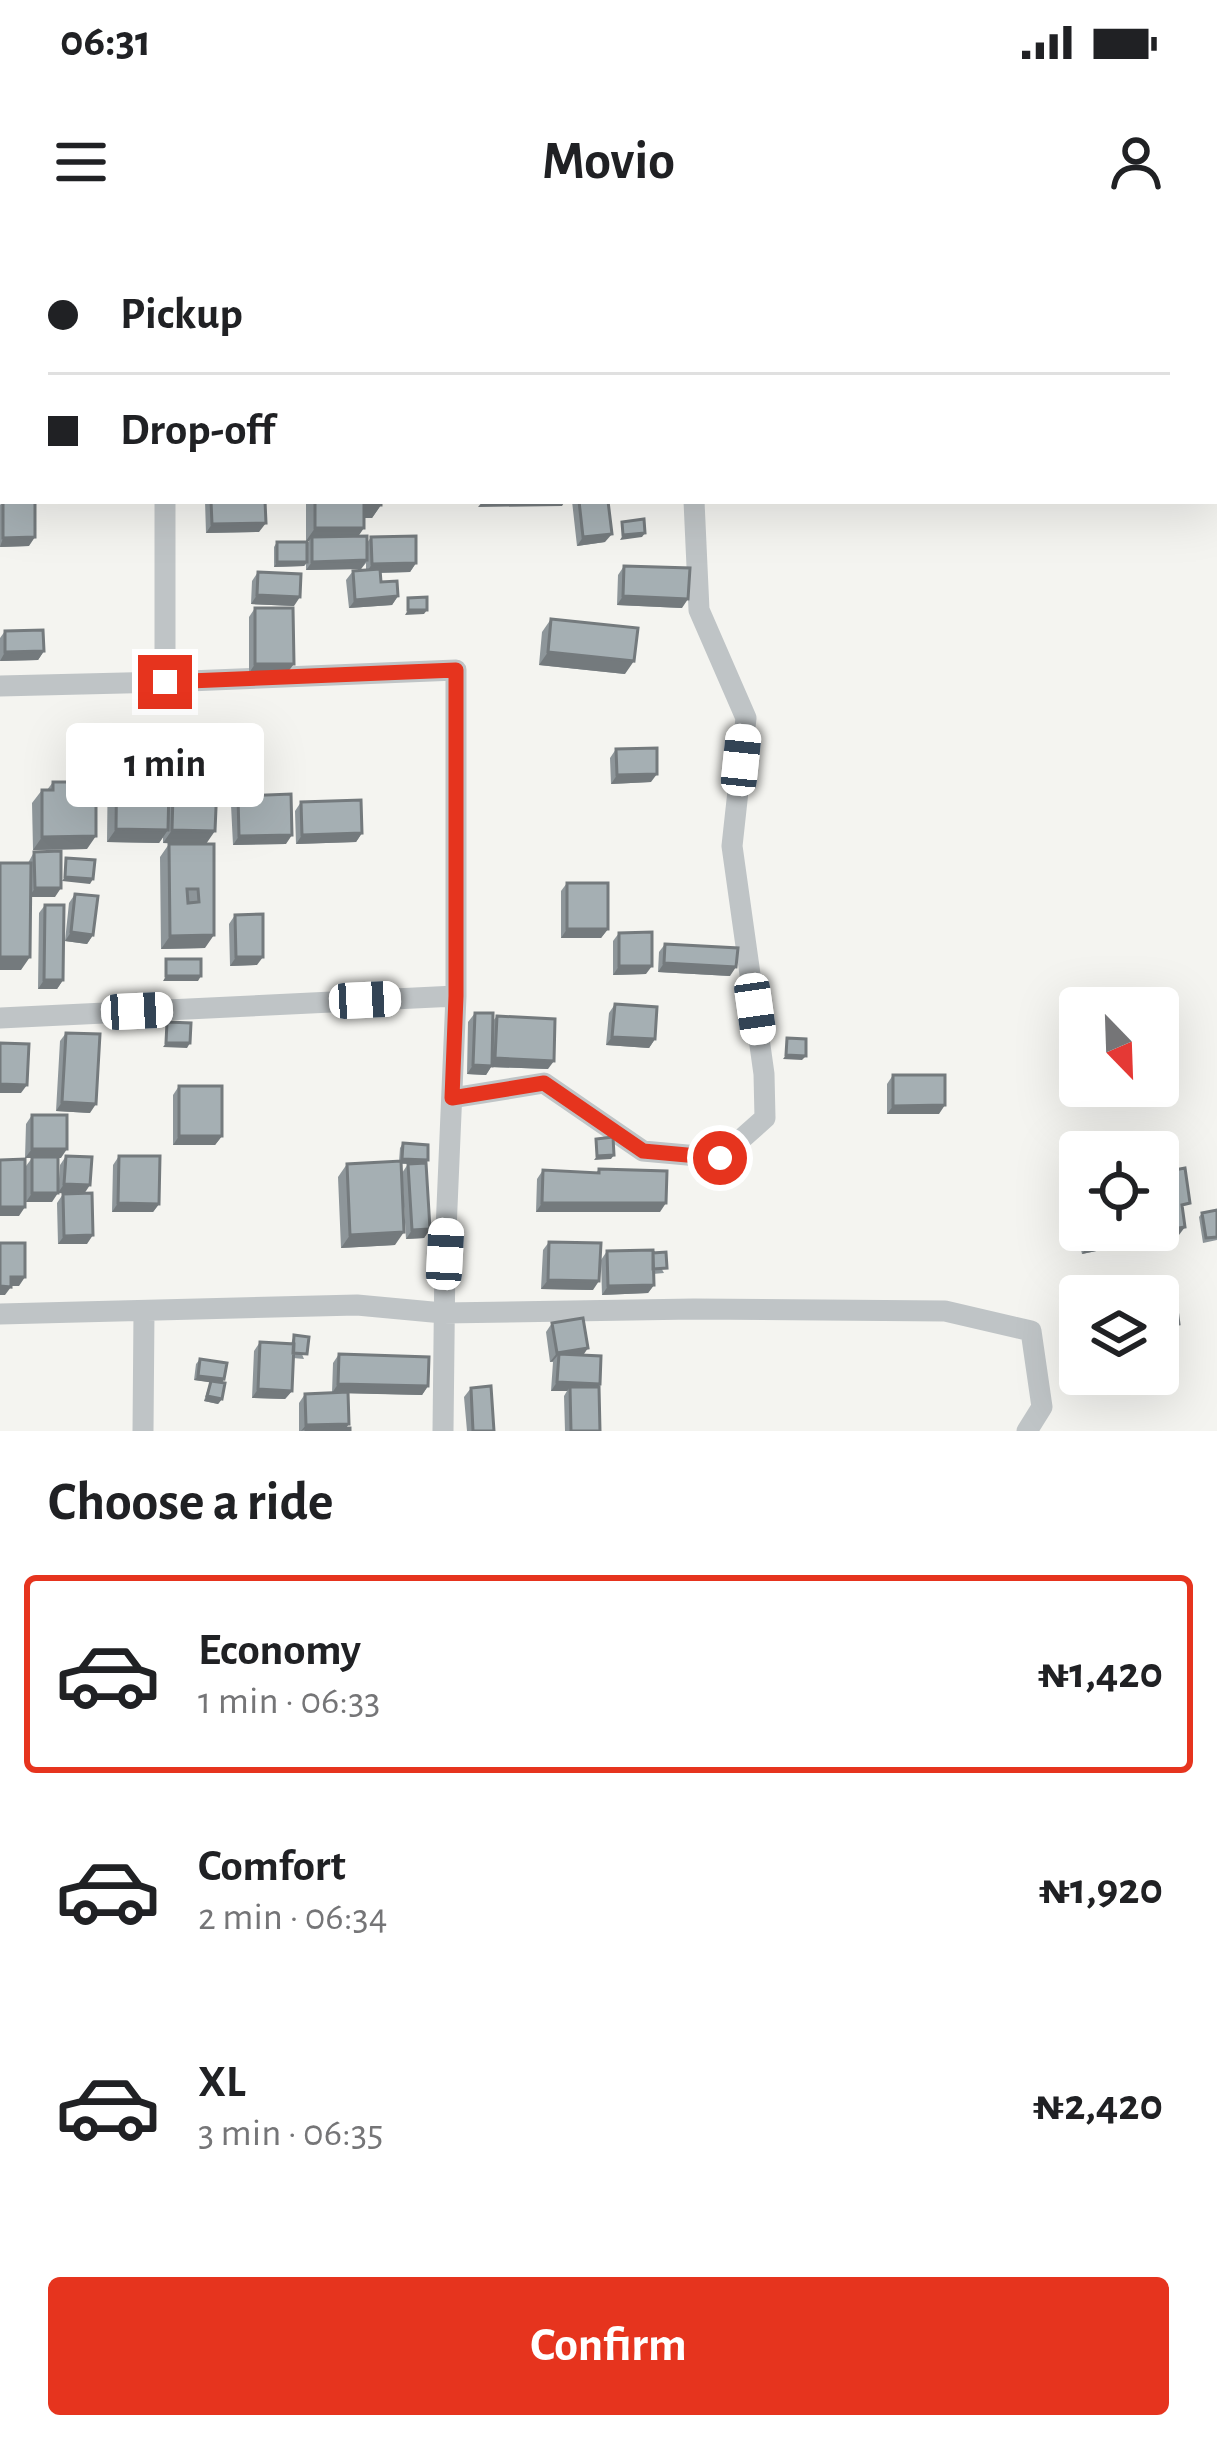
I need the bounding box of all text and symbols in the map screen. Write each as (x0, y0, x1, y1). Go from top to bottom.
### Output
text: 06:31 (60, 19, 151, 64)
icon: menu (48, 129, 114, 195)
icon: person (1103, 129, 1169, 195)
text: Movio (542, 135, 675, 189)
text: Pickup (120, 292, 243, 337)
text: Drop-off (120, 408, 275, 453)
route end (138, 655, 192, 709)
car (719, 722, 763, 798)
callout: 1 min (66, 724, 264, 808)
text: 1 min (124, 745, 206, 784)
car (732, 971, 778, 1047)
car (328, 980, 402, 1020)
north arrow (1059, 987, 1179, 1107)
map controls (1059, 987, 1179, 1395)
car (100, 991, 174, 1031)
route start (693, 1131, 747, 1185)
button: locate (1059, 1131, 1179, 1251)
car (425, 1217, 465, 1291)
button: layers (1059, 1275, 1179, 1395)
text: Choose a ride (48, 1476, 334, 1530)
icon: car (54, 1620, 162, 1728)
text: Economy (198, 1628, 361, 1673)
text: ₦1,420 (1037, 1651, 1163, 1696)
text: 1 min · 06:33 (198, 1682, 380, 1721)
icon: car (54, 1836, 162, 1944)
text: Comfort (198, 1844, 346, 1889)
text: ₦1,920 (1038, 1867, 1163, 1912)
text: 2 min · 06:34 (198, 1898, 387, 1937)
icon: car (54, 2052, 162, 2160)
text: XL (198, 2060, 246, 2105)
text: ₦2,420 (1032, 2083, 1163, 2128)
text: 3 min · 06:35 (198, 2114, 383, 2153)
button: Confirm (48, 2277, 1169, 2415)

